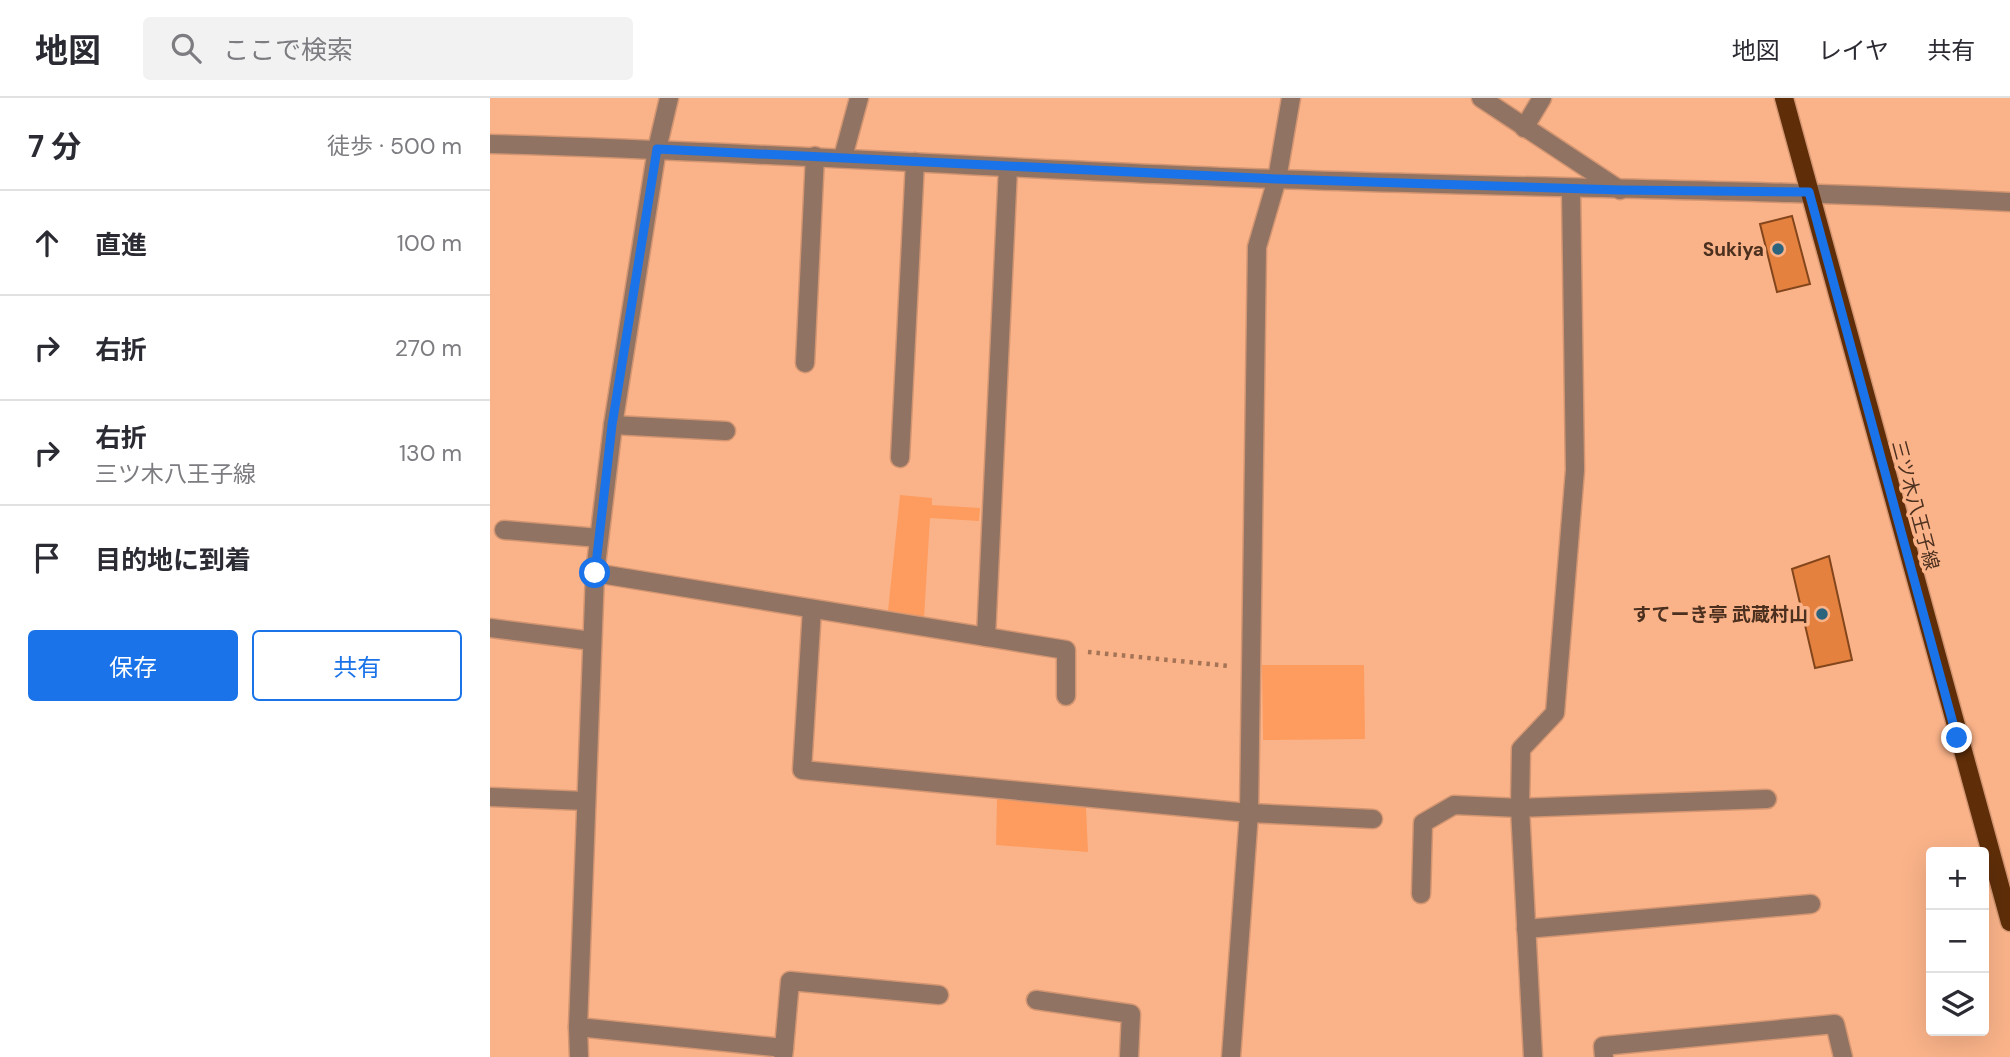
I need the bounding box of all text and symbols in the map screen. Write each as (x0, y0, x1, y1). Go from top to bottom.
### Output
search box (143, 17, 633, 80)
text: 地図 (35, 29, 101, 72)
icon: search (167, 29, 205, 67)
text: ここで検索 (223, 33, 353, 67)
text: 地図 (1732, 35, 1780, 66)
text: レイヤ (1818, 35, 1889, 66)
text: 共有 (1927, 35, 1975, 66)
text: 7 分 (28, 127, 81, 166)
text: 徒歩 · 500 m (327, 131, 462, 161)
icon: ahead (28, 224, 66, 262)
text: 直進 (95, 228, 147, 262)
text: 100 m (397, 228, 462, 258)
place label: Sukiya (1703, 237, 1764, 262)
marker: Sukiya (1770, 241, 1786, 257)
icon: right (28, 329, 66, 367)
text: 右折 (95, 333, 147, 367)
text: 270 m (395, 333, 462, 363)
text: 右折 (95, 421, 147, 455)
icon: right (28, 434, 66, 472)
text: 130 m (399, 438, 462, 468)
street label: 三ツ木八王子線 (1886, 438, 1945, 573)
text: 三ツ木八王子線 (95, 459, 256, 489)
icon: arrive (28, 539, 66, 577)
text: 目的地に到着 (95, 543, 251, 577)
route start (579, 557, 610, 588)
place label: すてーき亭 武蔵村山 (1632, 602, 1808, 627)
marker: すてーき亭 武蔵村山 (1814, 606, 1830, 622)
button: 保存 (28, 630, 238, 701)
button: 共有 (252, 630, 462, 701)
route end (1941, 722, 1972, 753)
map controls (1926, 847, 1989, 1036)
button: + (1926, 847, 1989, 910)
button: − (1926, 910, 1989, 973)
button: layers (1926, 973, 1989, 1036)

